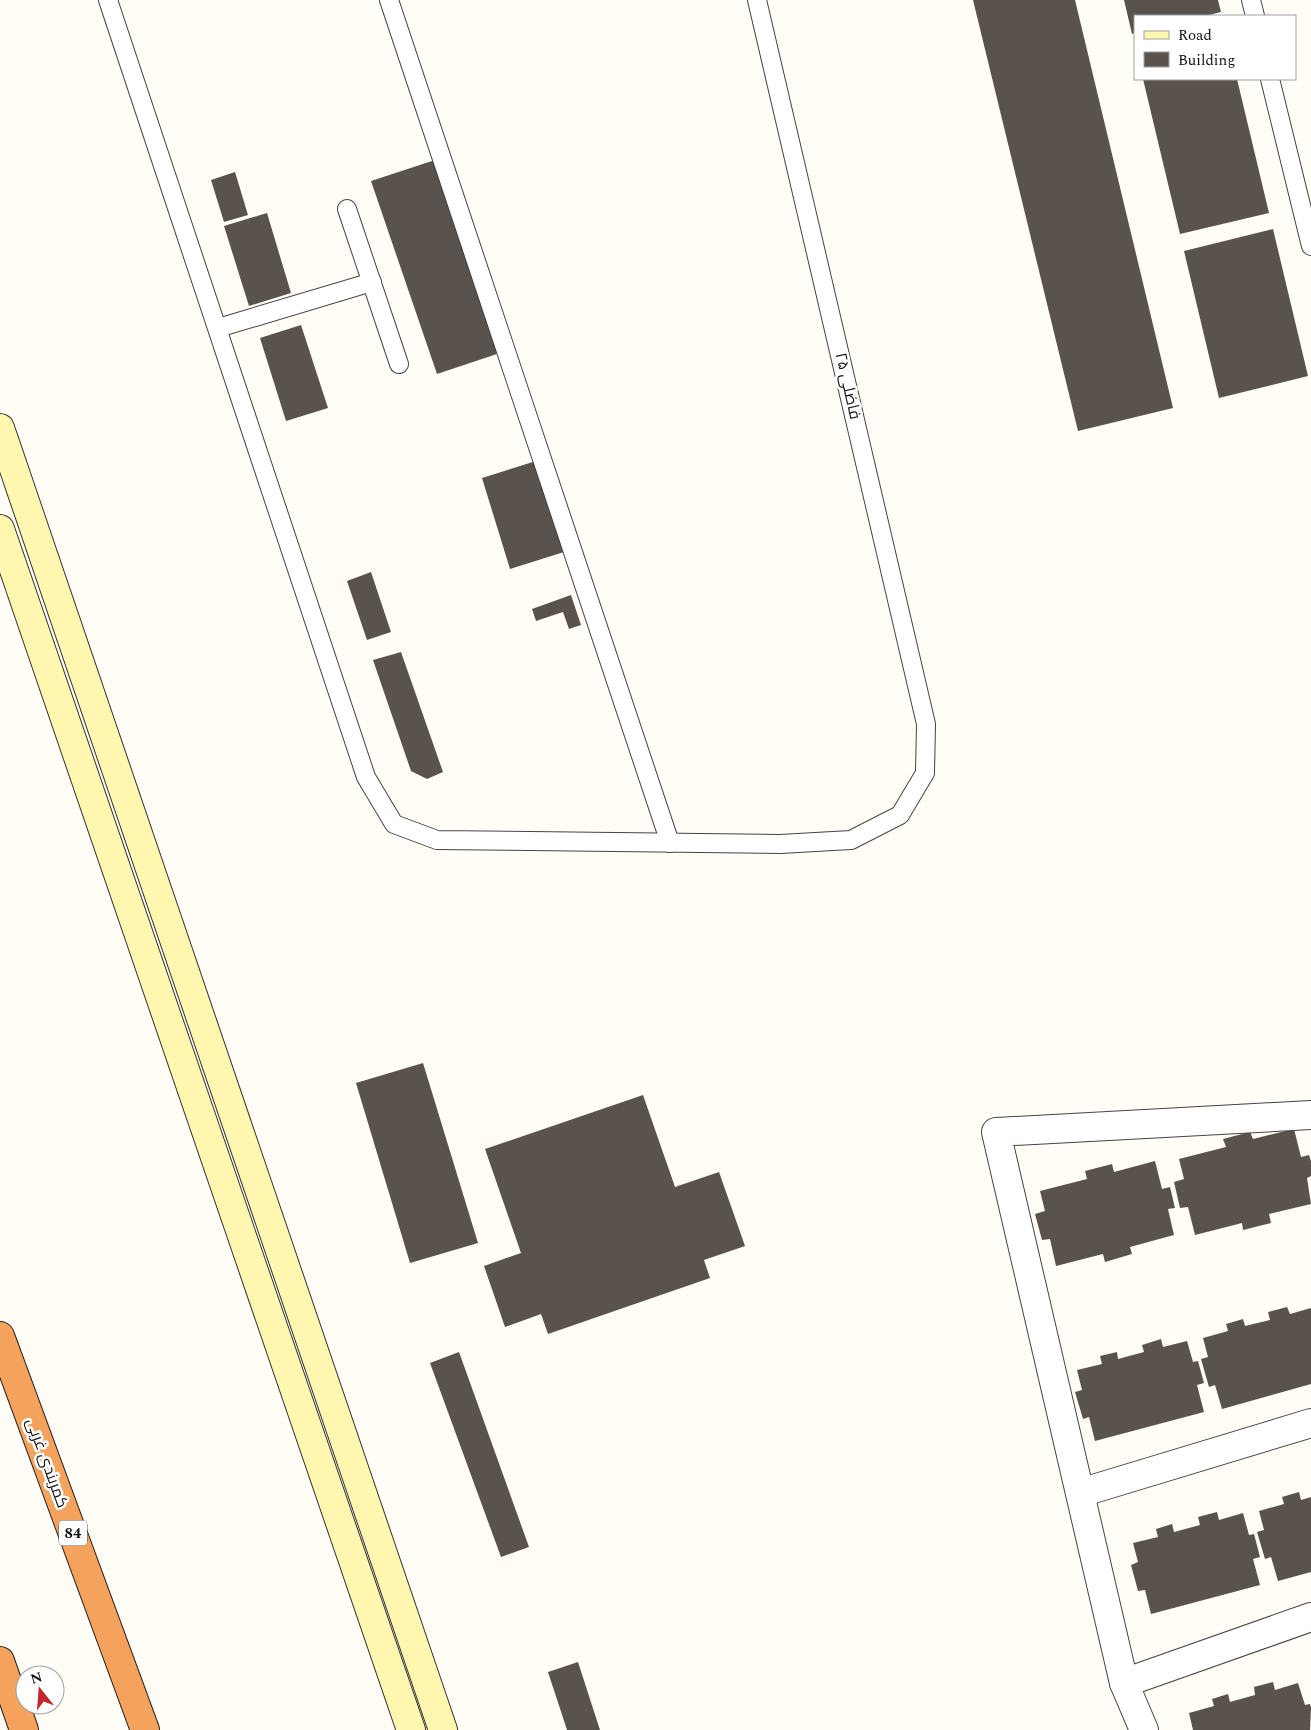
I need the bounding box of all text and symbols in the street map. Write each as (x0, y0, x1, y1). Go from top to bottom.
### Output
legend (1134, 15, 1296, 80)
text: Road (1178, 24, 1212, 47)
text: Building (1178, 49, 1235, 72)
street label: فاضلی ۲۵ (829, 350, 867, 422)
street label: کمربندی غربی (20, 1415, 74, 1511)
road number: 84 (59, 1520, 87, 1546)
north arrow (15, 1665, 65, 1715)
text: N (28, 1666, 45, 1690)

